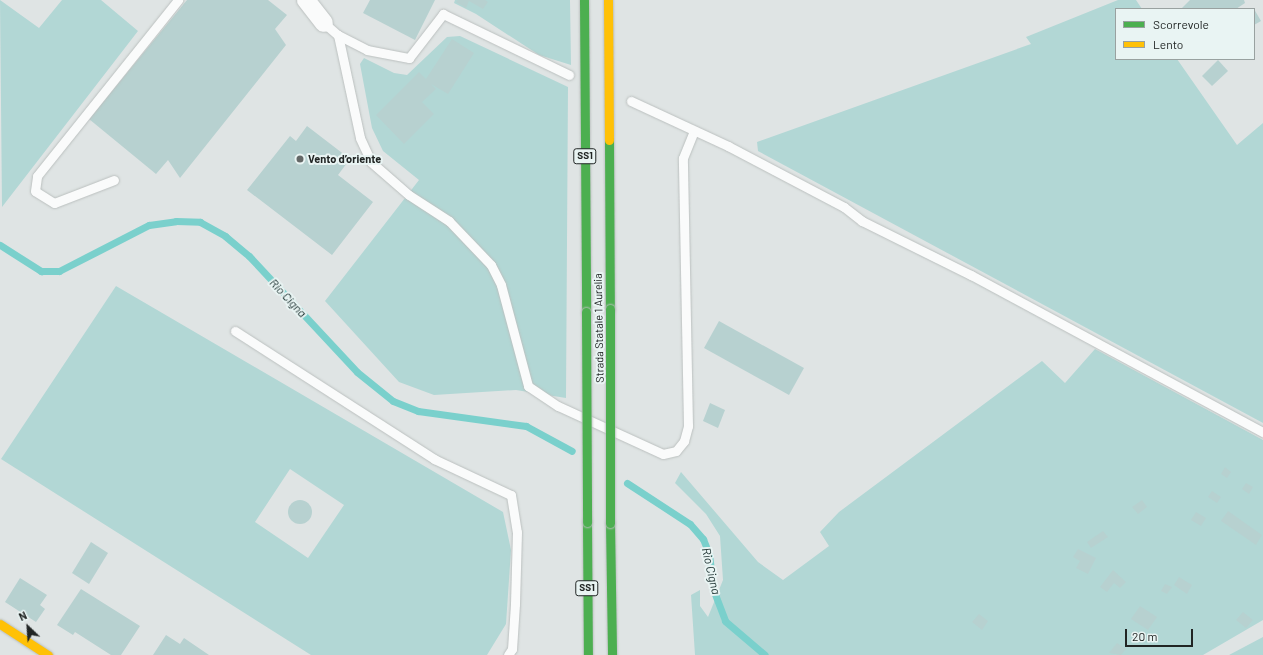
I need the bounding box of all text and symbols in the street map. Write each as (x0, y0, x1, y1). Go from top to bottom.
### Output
legend (1115, 8, 1255, 60)
text: Scorrevole (1153, 17, 1209, 31)
text: Lento (1153, 37, 1183, 51)
road number: SS1 (573, 148, 597, 164)
place label: Vento d’oriente (308, 152, 381, 166)
marker: Vento d’oriente (295, 154, 305, 164)
street label: Strada Statale 1 Aurelia (591, 273, 607, 383)
water label: Rio Cigna (266, 276, 310, 320)
water label: Rio Cigna (699, 546, 723, 596)
road number: SS1 (575, 580, 599, 596)
north arrow (8, 607, 48, 647)
text: N (17, 608, 29, 623)
scale bar (1127, 621, 1195, 647)
text: 20 m (1132, 629, 1158, 643)

